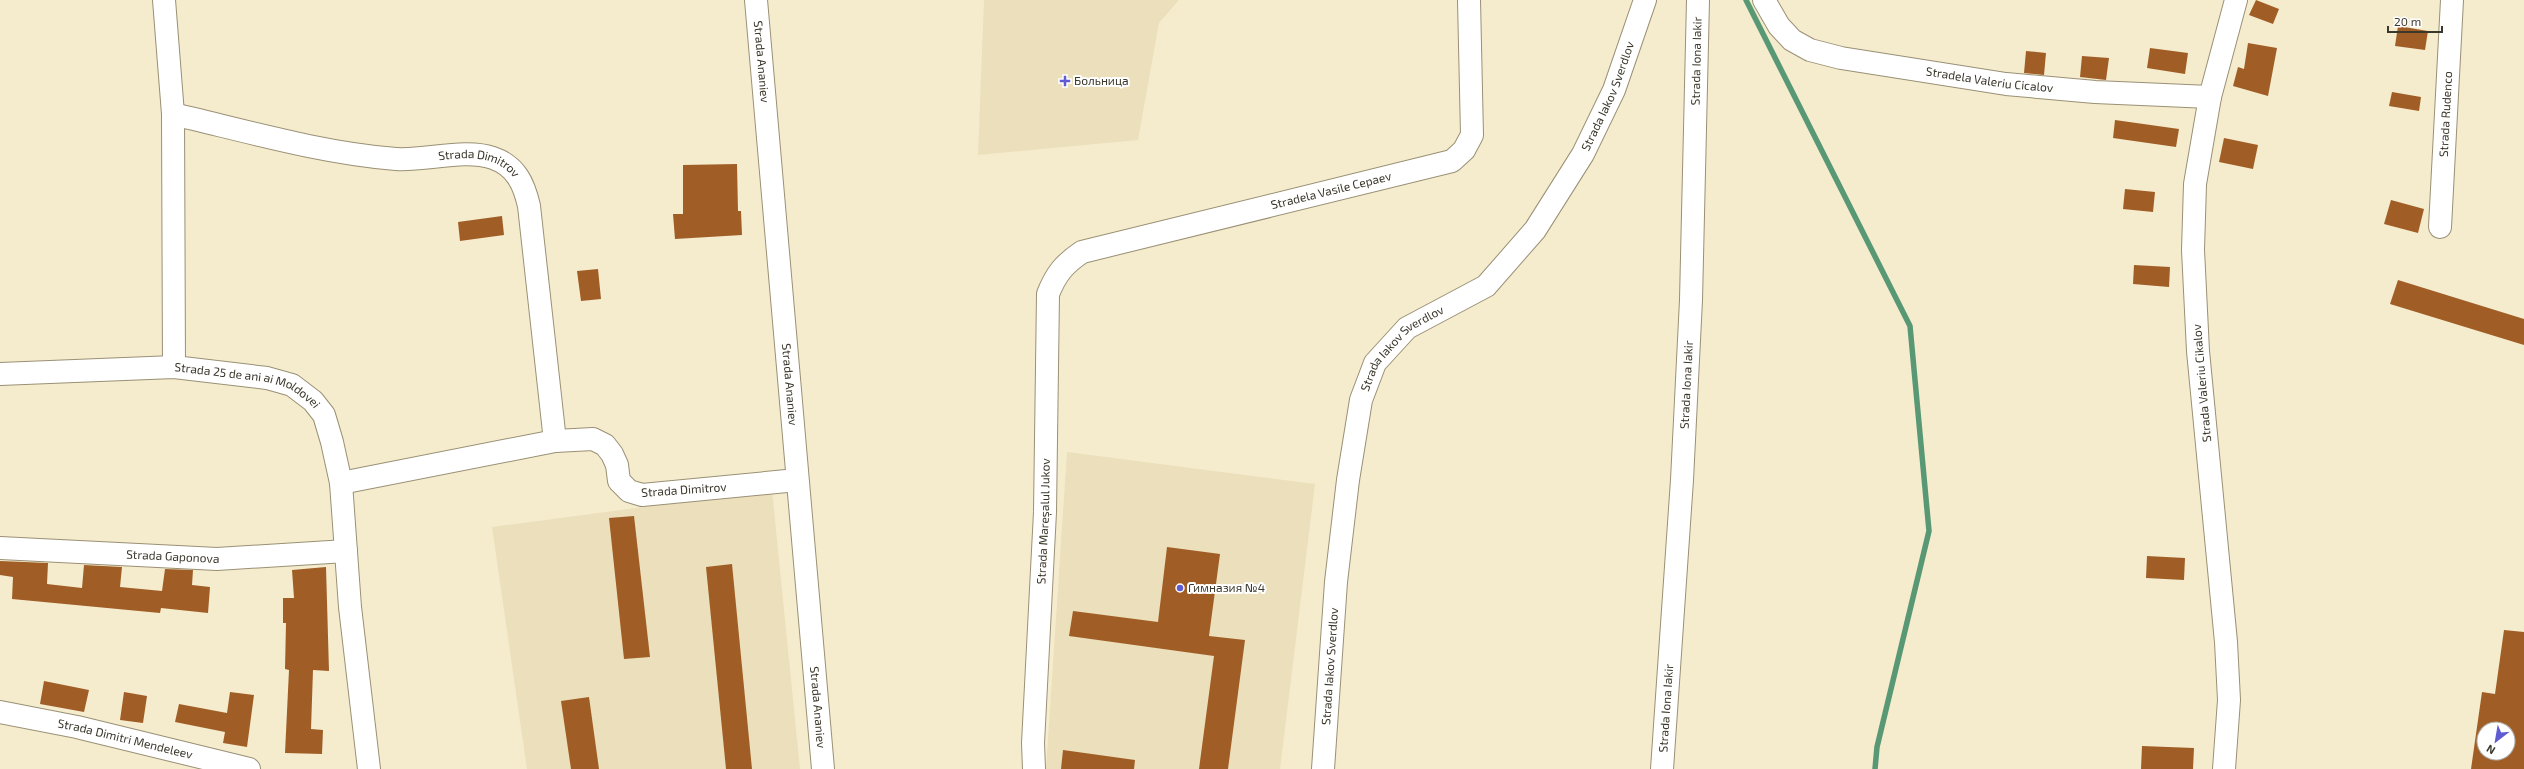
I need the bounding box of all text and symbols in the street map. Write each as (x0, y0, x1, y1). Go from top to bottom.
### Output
scale bar (2388, 8, 2442, 34)
text: 20 m (2394, 14, 2421, 28)
street label: Strada Iona Iakir (1688, 16, 1704, 105)
street label: Strada Ananiev (752, 20, 773, 104)
street label: Strada Iakov Sverdlov (1578, 39, 1636, 153)
street label: Stradela Valeriu Cicalov (1925, 63, 2055, 94)
street label: Strada Rudenco (2436, 71, 2454, 157)
place label: Больница (1074, 73, 1129, 87)
marker: Больница (1059, 75, 1071, 87)
street label: Strada Dimitrov (437, 146, 524, 180)
street label: Stradela Vasile Cepaev (1269, 168, 1393, 211)
street label: Strada Iakov Sverdlov (1357, 302, 1446, 393)
street label: Strada Valeriu Cikalov (2189, 323, 2213, 443)
street label: Strada Iona Iakir (1677, 340, 1695, 429)
street label: Strada Ananiev (780, 343, 801, 427)
street label: Strada 25 de ani ai Moldovei (174, 359, 324, 410)
street label: Strada Mareșalul Jukov (1033, 458, 1053, 584)
street label: Strada Dimitrov (641, 479, 728, 499)
street label: Strada Gaponova (126, 546, 220, 565)
place label: Гимназия №4 (1188, 580, 1265, 594)
marker: Гимназия №4 (1175, 583, 1185, 593)
street label: Strada Iakov Sverdlov (1318, 606, 1340, 725)
street label: Strada Iona Iakir (1655, 663, 1675, 753)
street label: Strada Ananiev (808, 666, 829, 749)
street label: Strada Dimitri Mendeleev (57, 715, 195, 761)
north arrow (2476, 721, 2516, 761)
text: N (2484, 742, 2497, 758)

